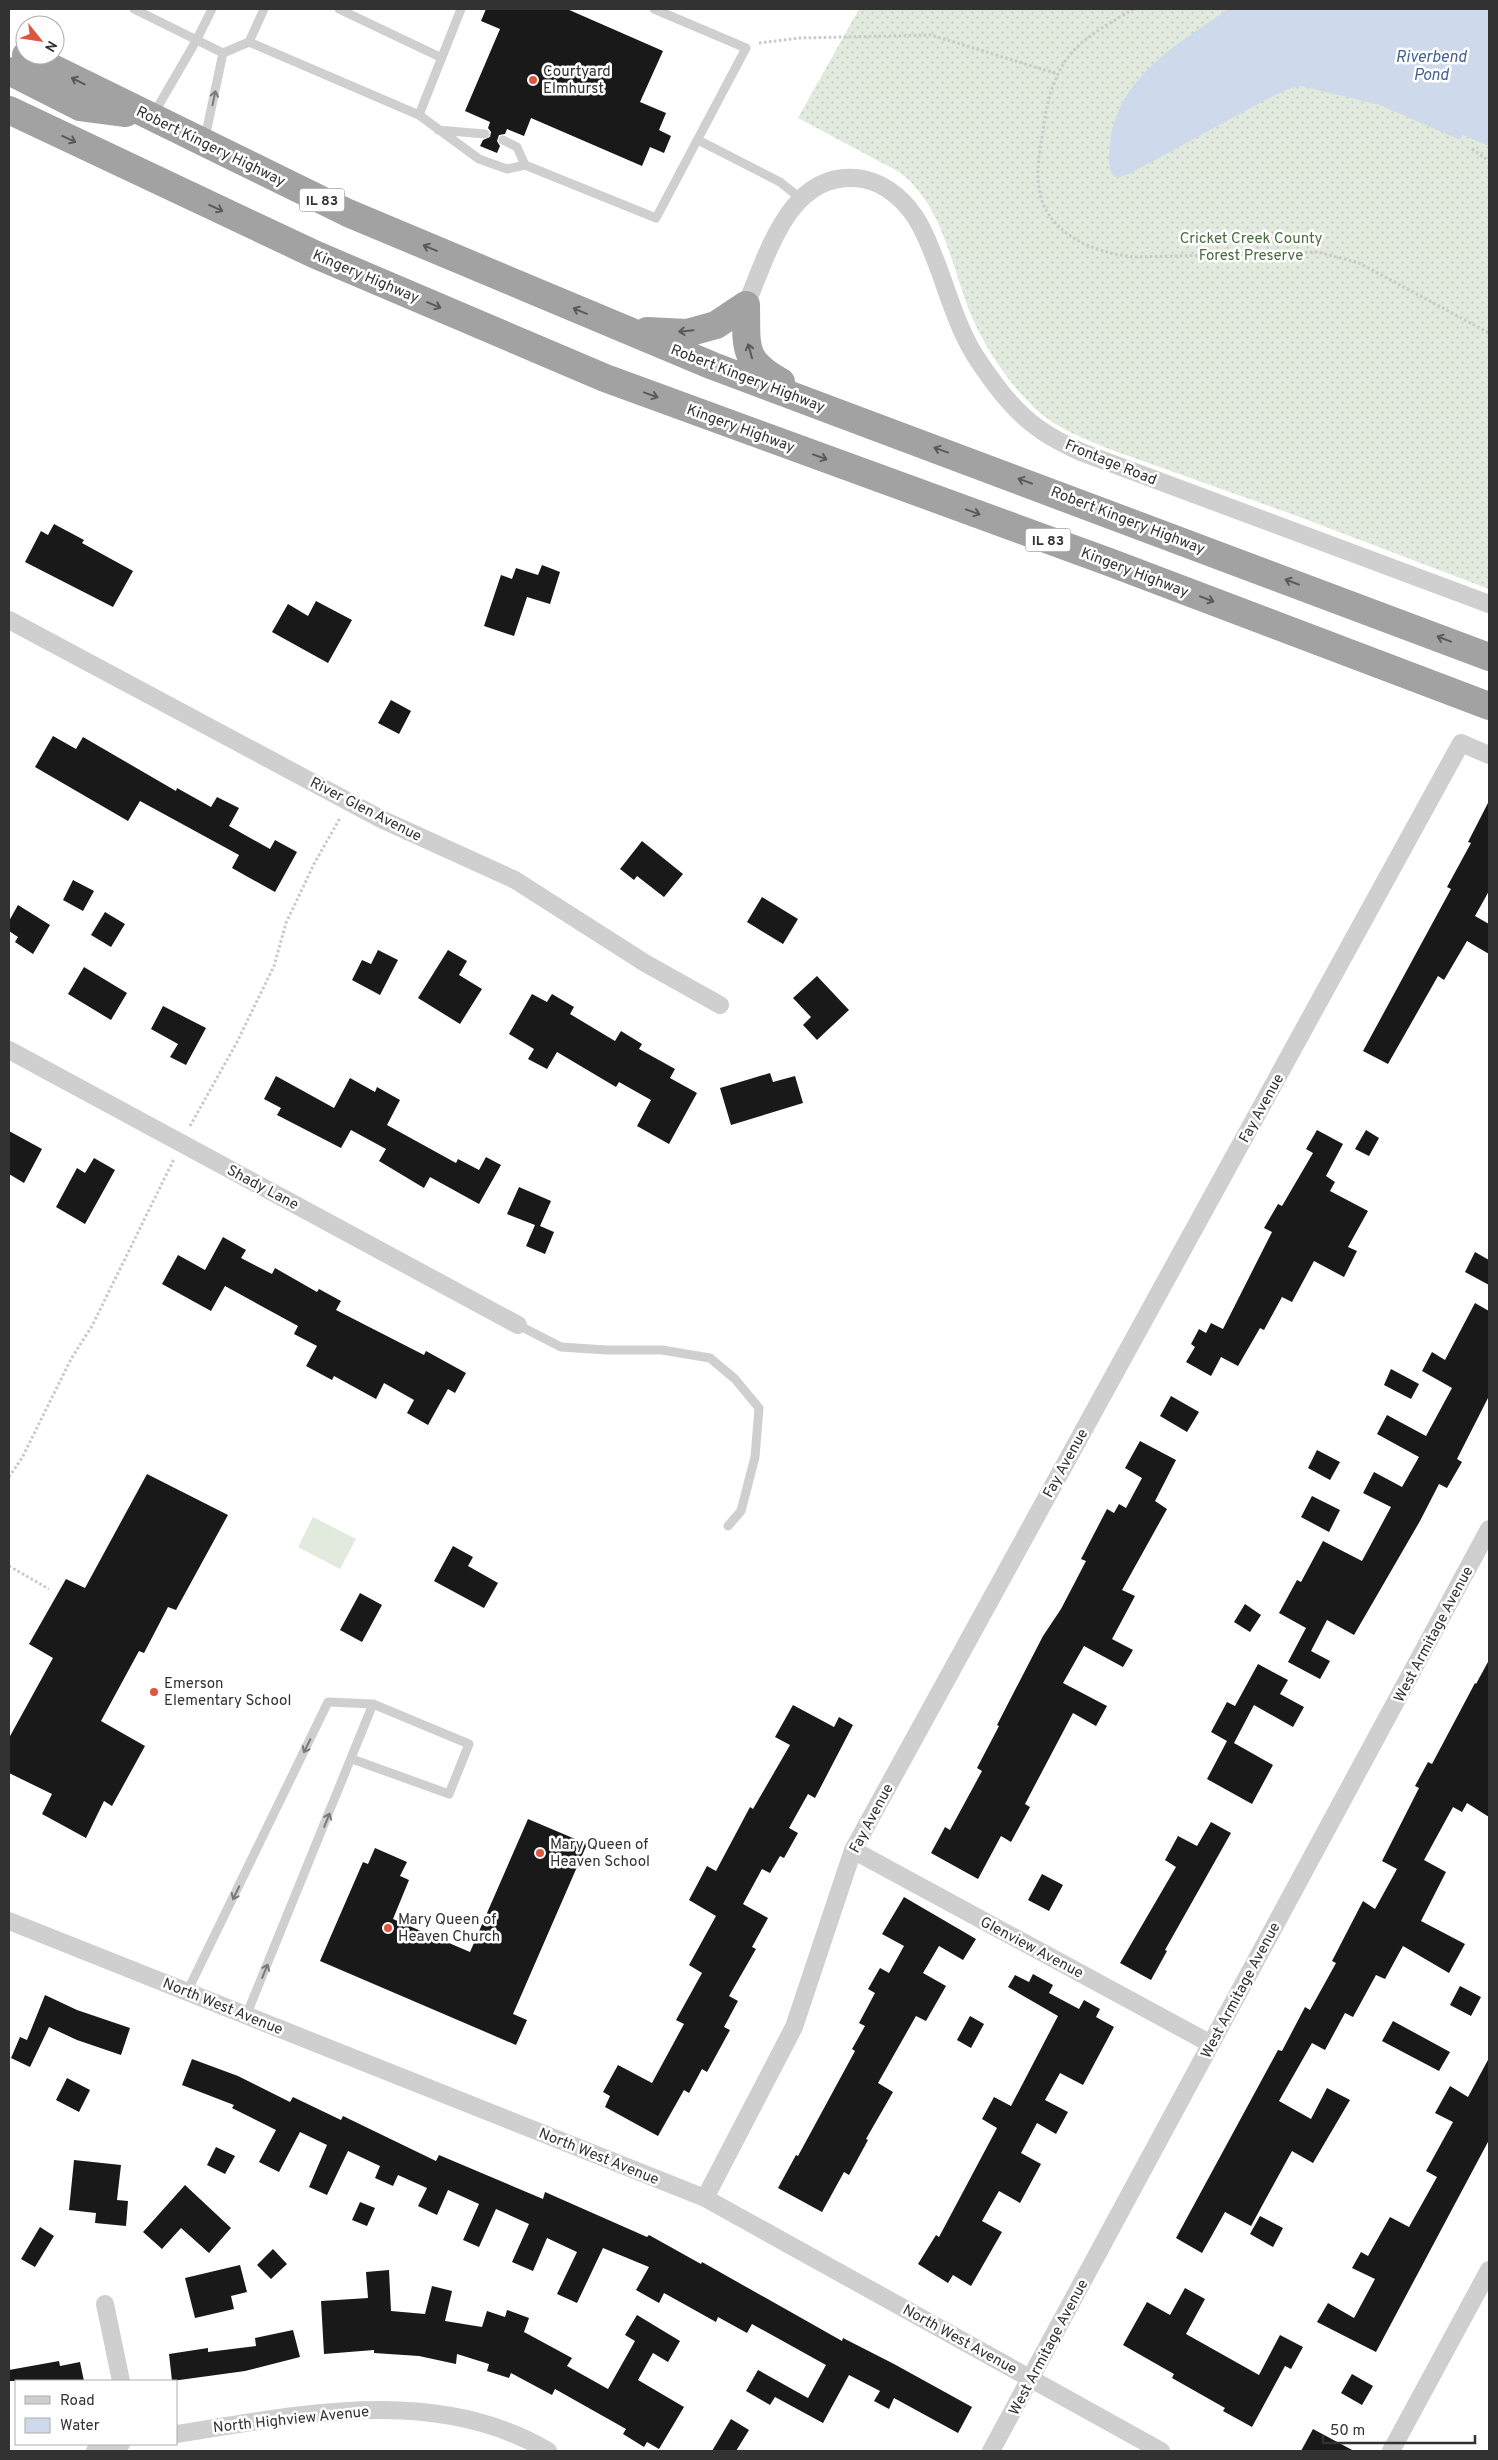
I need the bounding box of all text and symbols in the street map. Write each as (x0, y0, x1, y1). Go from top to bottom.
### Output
north arrow (15, 15, 65, 65)
text: N (40, 37, 60, 54)
water label: Riverbend Pond (1396, 48, 1468, 86)
place label: Courtyard Elmhurst (543, 63, 611, 99)
marker: Courtyard Elmhurst (527, 74, 539, 86)
one-way arrow (71, 76, 86, 85)
one-way arrow (209, 90, 219, 106)
street label: Robert Kingery Highway (133, 103, 288, 192)
one-way arrow (61, 134, 76, 144)
road number: IL 83 (300, 188, 344, 212)
one-way arrow (208, 204, 223, 213)
park label: Cricket Creek County Forest Preserve (1180, 230, 1322, 266)
one-way arrow (423, 242, 438, 252)
street label: Kingery Highway (309, 246, 422, 308)
one-way arrow (426, 301, 441, 310)
one-way arrow (573, 305, 588, 315)
one-way arrow (679, 327, 695, 336)
street label: Robert Kingery Highway (668, 341, 827, 418)
one-way arrow (744, 343, 754, 359)
one-way arrow (643, 391, 658, 400)
street label: Kingery Highway (684, 401, 797, 458)
street label: Frontage Road (1062, 436, 1159, 490)
one-way arrow (934, 445, 949, 455)
one-way arrow (812, 453, 828, 462)
one-way arrow (1018, 476, 1033, 485)
street label: Robert Kingery Highway (1048, 483, 1207, 560)
one-way arrow (965, 508, 980, 517)
road number: IL 83 (1026, 528, 1070, 552)
street label: Kingery Highway (1078, 544, 1191, 603)
one-way arrow (1285, 577, 1300, 586)
one-way arrow (1199, 595, 1214, 605)
one-way arrow (1436, 634, 1452, 643)
street label: River Glen Avenue (306, 774, 424, 847)
street label: Fay Avenue (1236, 1071, 1289, 1147)
street label: Shady Lane (223, 1161, 302, 1215)
street label: Fay Avenue (1040, 1426, 1093, 1502)
street label: West Armitage Avenue (1390, 1563, 1478, 1706)
place label: Emerson Elementary School (164, 1675, 291, 1711)
marker: Emerson Elementary School (148, 1686, 160, 1698)
one-way arrow (302, 1738, 311, 1753)
street label: Fay Avenue (846, 1781, 899, 1857)
one-way arrow (323, 1813, 332, 1828)
place label: Mary Queen of Heaven School (550, 1836, 650, 1872)
marker: Mary Queen of Heaven School (534, 1847, 546, 1859)
one-way arrow (231, 1885, 241, 1900)
place label: Mary Queen of Heaven Church (398, 1911, 500, 1947)
street label: Glenview Avenue (976, 1913, 1086, 1983)
street label: West Armitage Avenue (1197, 1919, 1285, 2062)
marker: Mary Queen of Heaven Church (382, 1922, 394, 1934)
one-way arrow (261, 1964, 270, 1979)
street label: North West Avenue (160, 1975, 285, 2040)
street label: North West Avenue (536, 2125, 661, 2190)
street label: West Armitage Avenue (1005, 2276, 1093, 2419)
street label: North West Avenue (899, 2301, 1020, 2380)
legend (15, 2380, 178, 2445)
text: Road (60, 2392, 95, 2411)
street label: North Highview Avenue (212, 2403, 370, 2438)
scale bar (1323, 2412, 1476, 2444)
text: Water (60, 2417, 100, 2436)
text: 50 m (1330, 2422, 1365, 2441)

